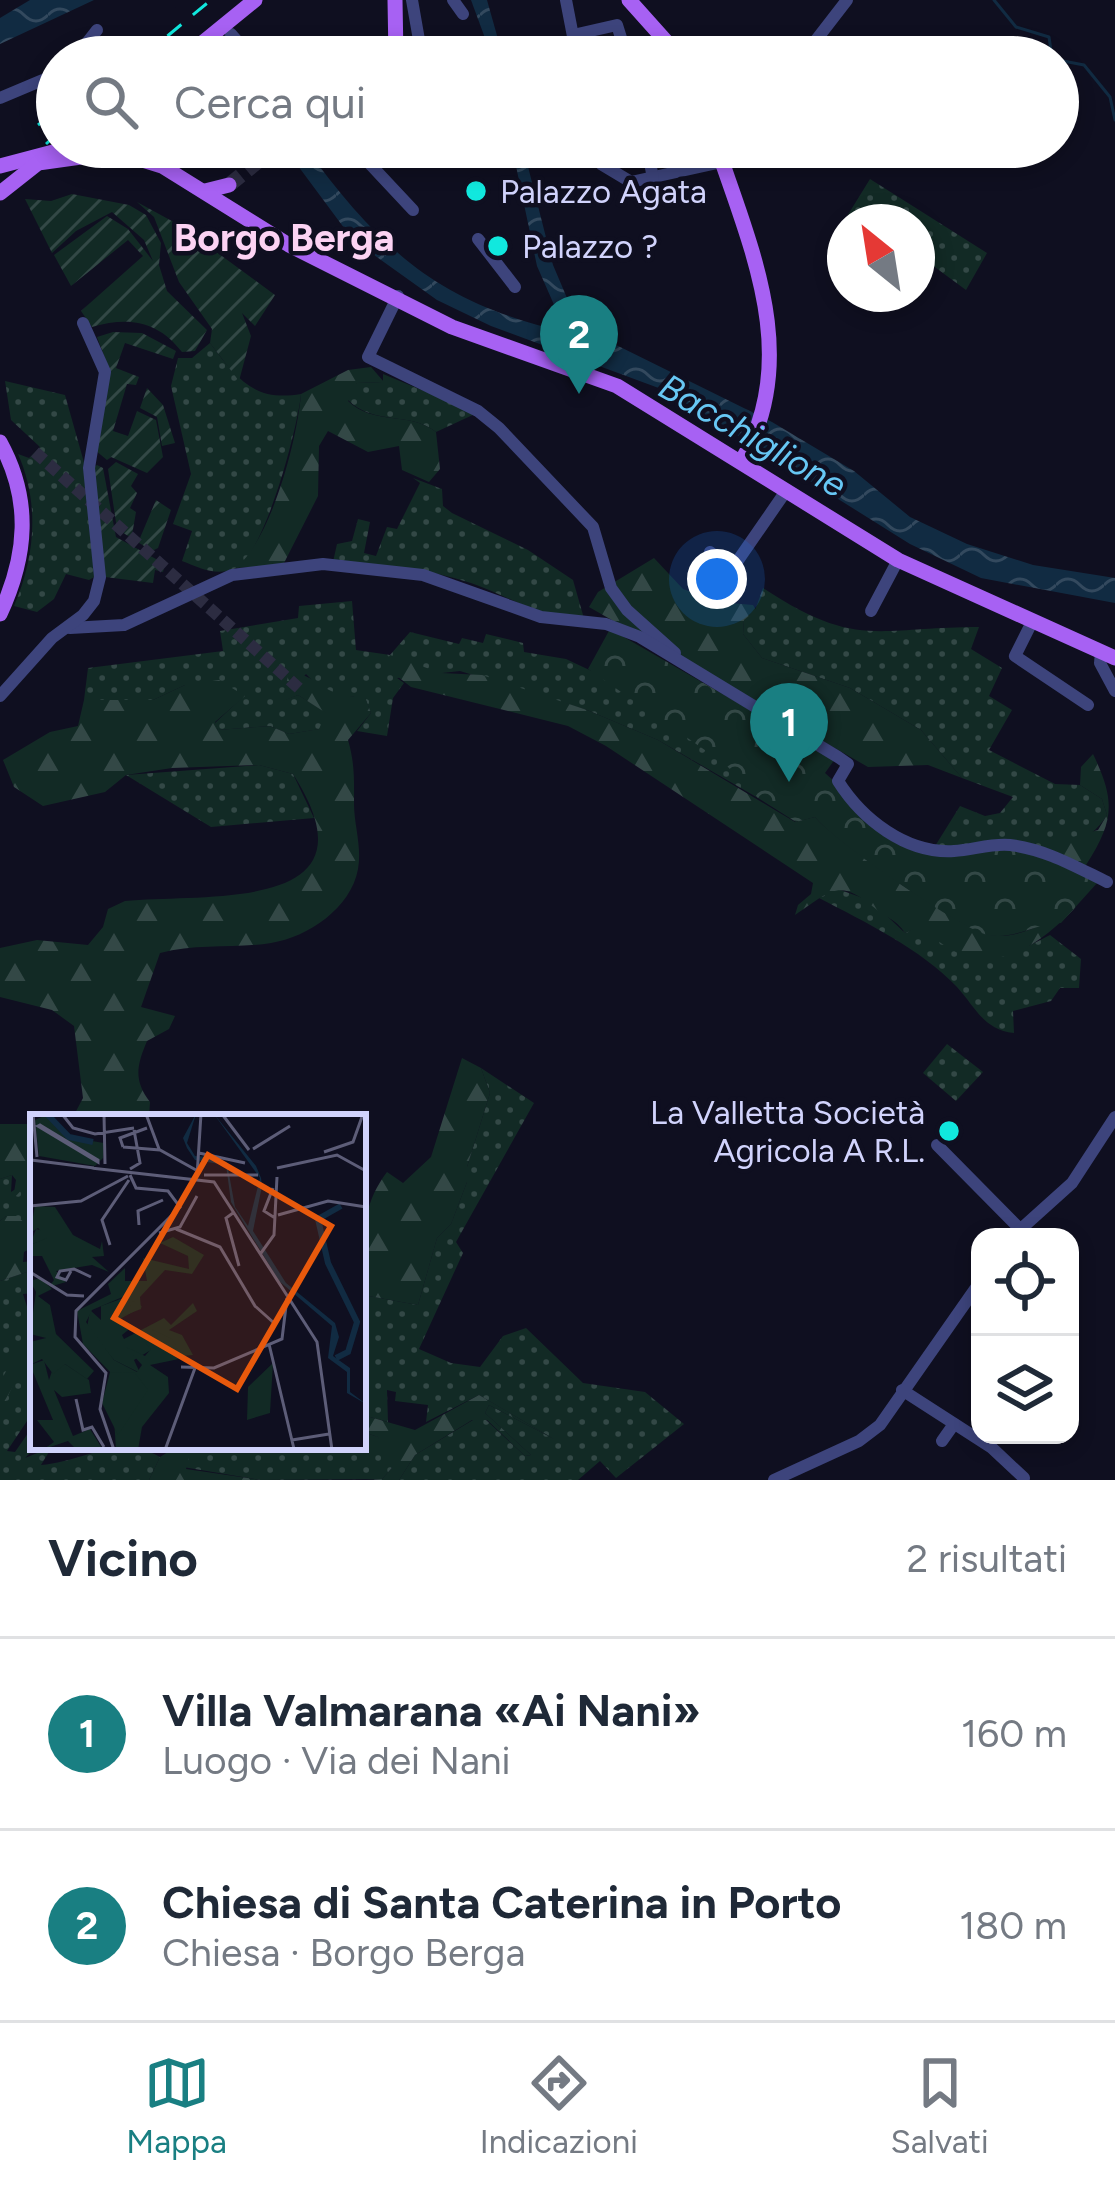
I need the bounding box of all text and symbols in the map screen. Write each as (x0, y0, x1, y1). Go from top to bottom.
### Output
search box (36, 36, 1079, 168)
icon: search (78, 69, 144, 135)
text: Cerca qui (174, 75, 366, 129)
place label: Palazzo Agata (500, 172, 707, 211)
marker: Palazzo Agata (463, 178, 489, 204)
north arrow (827, 204, 935, 312)
district label: Borgo Berga (173, 214, 395, 261)
place label: Palazzo ? (522, 227, 658, 266)
marker: Palazzo ? (485, 233, 511, 259)
pin: 2 (540, 295, 618, 394)
water label: Bacchiglione (652, 365, 854, 506)
your location (687, 549, 747, 609)
pin: 1 (750, 683, 828, 782)
place label: La Valletta Società Agricola A R.L. (650, 1093, 925, 1170)
inset map (30, 1114, 366, 1450)
marker: La Valletta Società Agricola A R.L. (936, 1118, 962, 1144)
map controls (971, 1228, 1079, 1444)
button: locate (971, 1228, 1079, 1336)
button: layers (971, 1336, 1079, 1444)
text: Vicino (48, 1528, 198, 1589)
text: 2 risultati (906, 1535, 1067, 1582)
text: Villa Valmarana «Ai Nani» (162, 1683, 701, 1737)
text: 1 (79, 1710, 95, 1757)
text: 160 m (961, 1710, 1067, 1757)
text: Luogo · Via dei Nani (162, 1737, 511, 1784)
text: Chiesa di Santa Caterina in Porto (162, 1875, 841, 1929)
text: 2 (76, 1902, 98, 1949)
text: 180 m (959, 1902, 1067, 1949)
text: Chiesa · Borgo Berga (162, 1929, 525, 1976)
tab: Mappa (126, 2050, 227, 2161)
tab: Indicazioni (480, 2050, 638, 2161)
tab: Salvati (891, 2050, 989, 2161)

